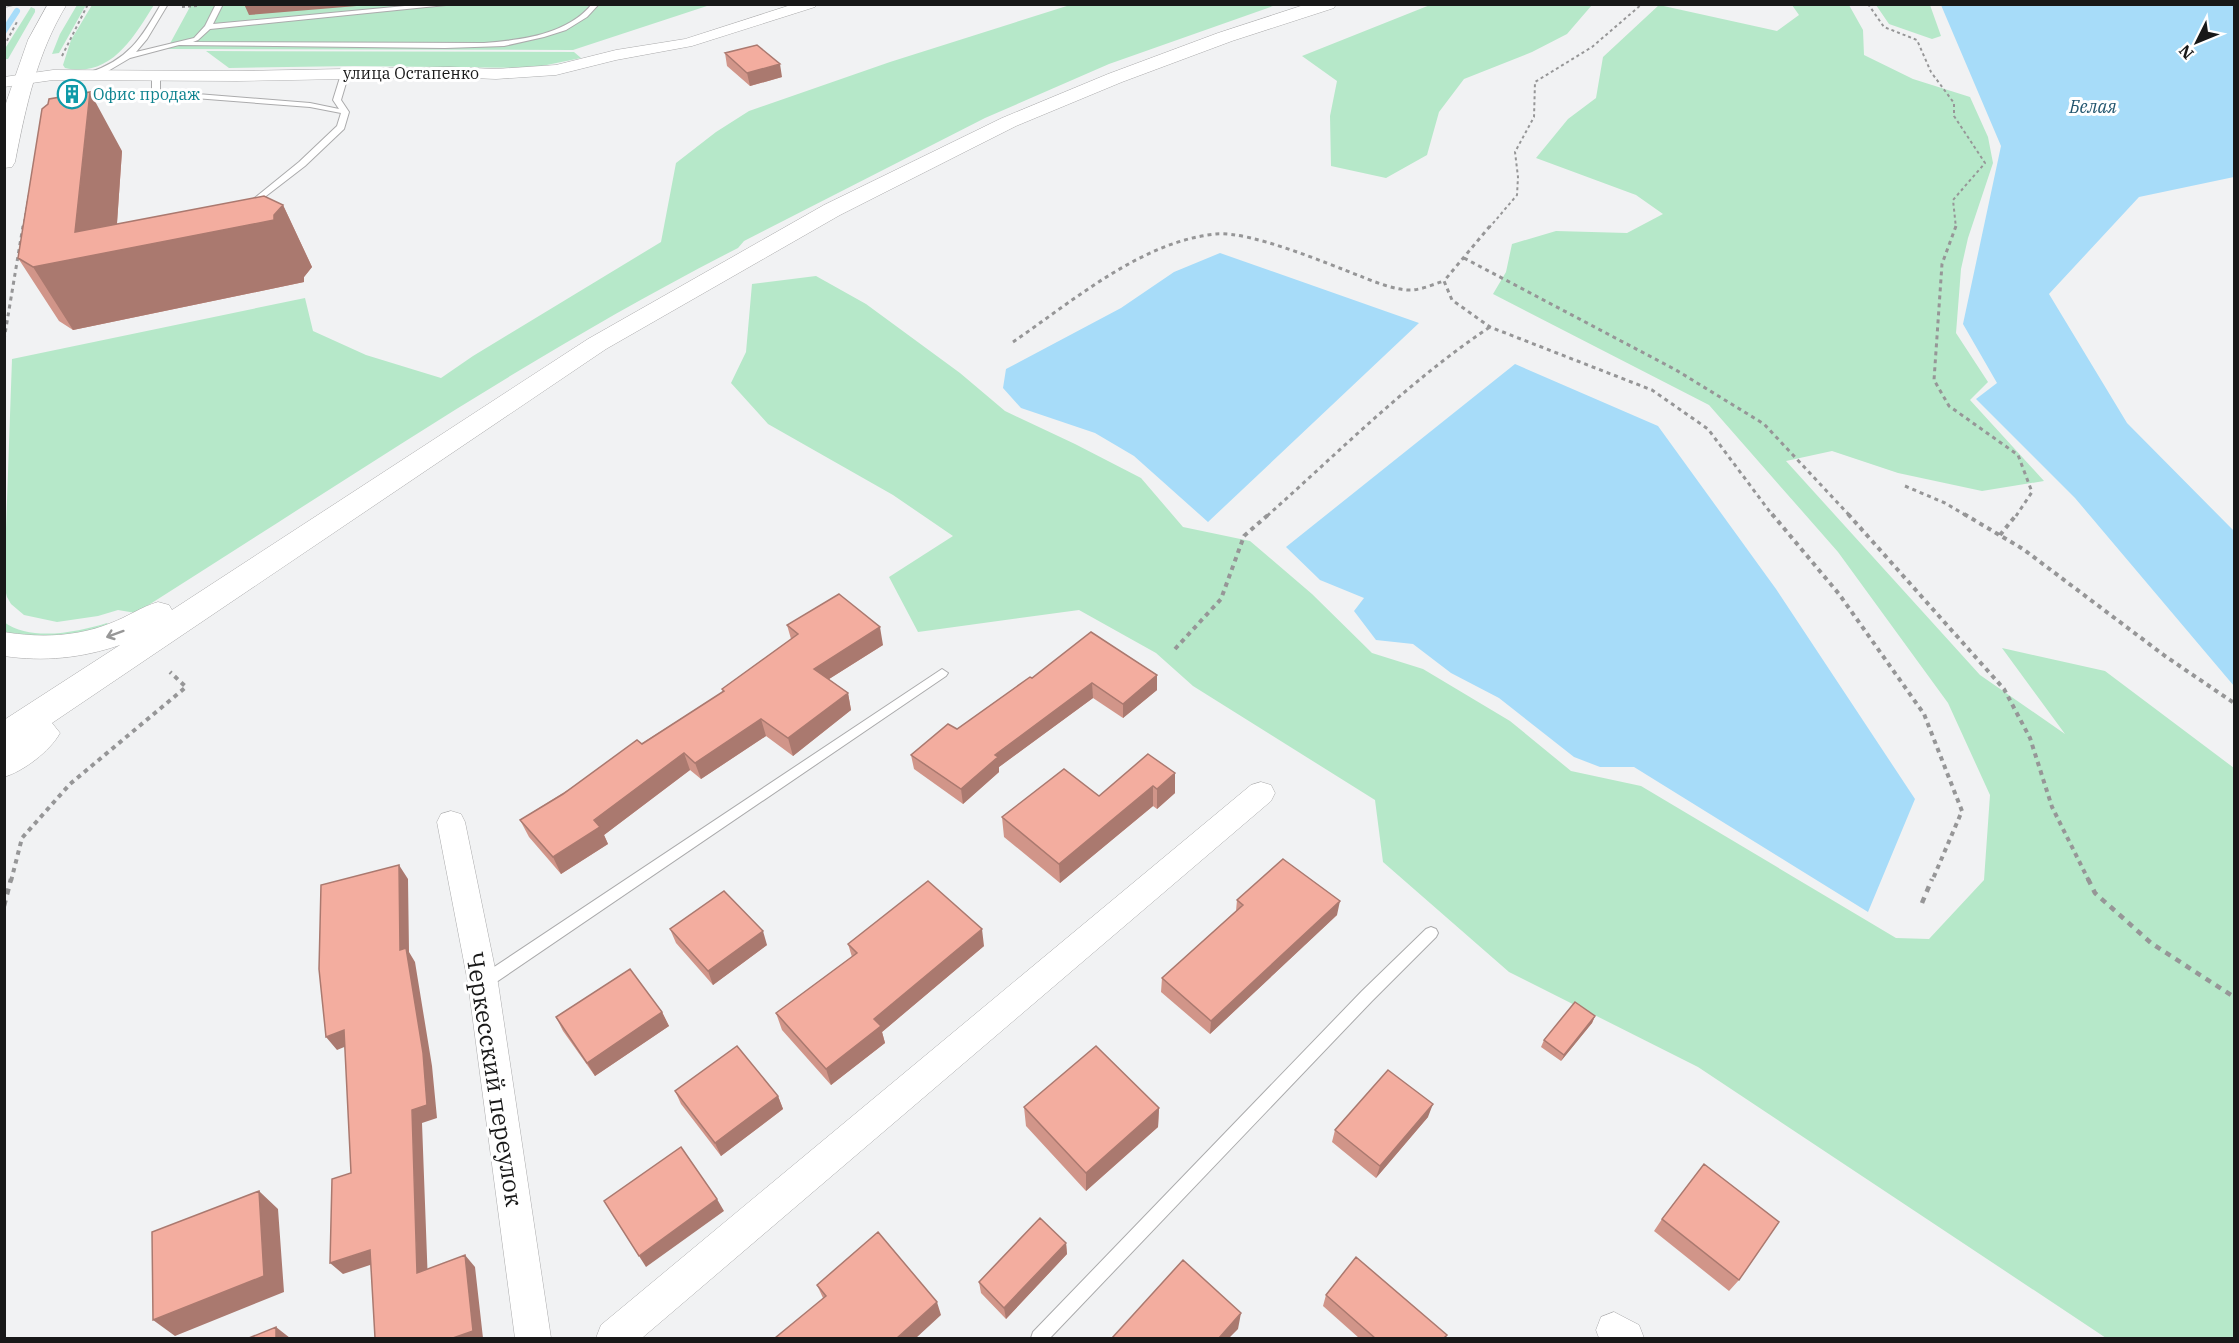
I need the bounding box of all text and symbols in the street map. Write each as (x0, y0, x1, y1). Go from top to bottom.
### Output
north arrow (2167, 12, 2227, 72)
text: N (2174, 41, 2198, 64)
street label: улица Остапенко (343, 63, 479, 83)
building icon: Офис продаж (56, 78, 88, 110)
place label: Офис продаж (93, 84, 200, 104)
water label: Белая (2068, 95, 2117, 118)
one-way arrow (107, 629, 125, 640)
street label: Черкесский переулок (459, 949, 531, 1209)

